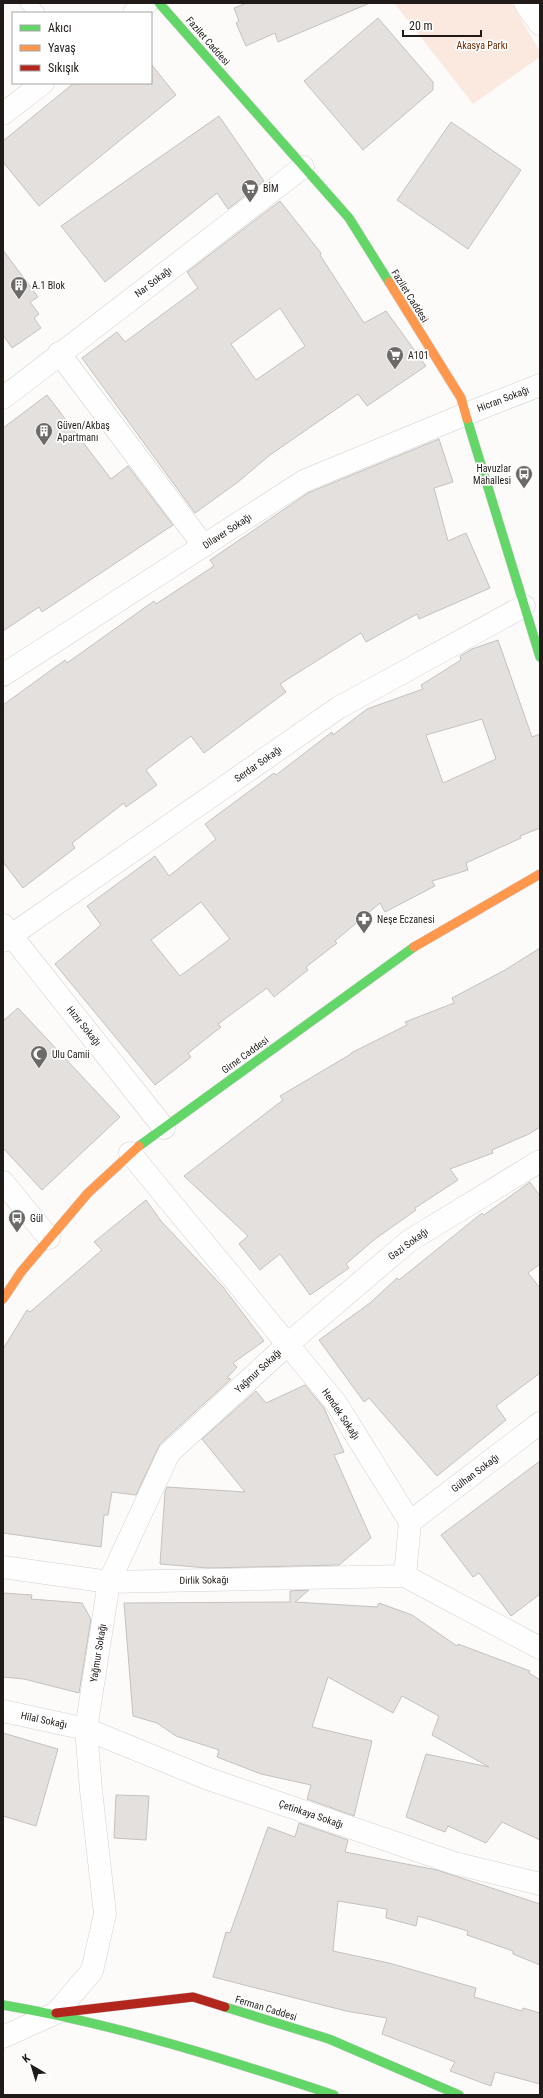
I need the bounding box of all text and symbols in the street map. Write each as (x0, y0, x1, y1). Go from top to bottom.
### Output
legend (12, 12, 152, 84)
scale bar (403, 12, 481, 38)
street label: Fazilet Caddesi (184, 15, 232, 67)
text: 20 m (409, 19, 433, 33)
text: Akıcı (48, 21, 72, 35)
park label: Akasya Parkı (457, 40, 508, 51)
text: Yavaş (48, 41, 76, 55)
text: Sıkışık (48, 61, 80, 75)
supermarket icon: BİM (240, 178, 260, 203)
place label: BİM (263, 182, 279, 194)
street label: Nar Sokağı (132, 265, 174, 299)
street label: Fazilet Caddesi (389, 268, 431, 324)
building icon: A.1 Blok (9, 275, 29, 300)
place label: A.1 Blok (32, 280, 65, 291)
supermarket icon: A101 (385, 345, 405, 370)
place label: A101 (408, 350, 429, 361)
street label: Hicran Sokağı (476, 384, 530, 414)
place label: Güven/Akbaş Apartmanı (57, 420, 110, 443)
building icon: Güven/Akbaş Apartmanı (34, 421, 54, 446)
place label: Havuzlar Mahallesi (473, 463, 511, 486)
bus stop icon: Havuzlar Mahallesi (514, 464, 534, 489)
street label: Dilaver Sokağı (201, 511, 253, 551)
street label: Serdar Sokağı (232, 744, 284, 784)
pharmacy icon: Neşe Eczanesi (354, 909, 374, 934)
place label: Neşe Eczanesi (377, 914, 435, 925)
street label: Hızır Sokağı (65, 1004, 103, 1048)
street label: Girne Caddesi (220, 1034, 270, 1076)
mosque icon: Ulu Camii (29, 1044, 49, 1069)
place label: Ulu Camii (52, 1049, 90, 1060)
bus stop icon: Gül (7, 1208, 27, 1233)
place label: Gül (30, 1213, 43, 1224)
street label: Gazi Sokağı (386, 1226, 430, 1262)
street label: Yağmur Sokağı (233, 1347, 283, 1395)
street label: Hendek Sokağı (320, 1386, 362, 1442)
street label: Gülhan Sokağı (449, 1452, 501, 1494)
street label: Dirlik Sokağı (179, 1574, 229, 1586)
street label: Yağmur Sokağı (88, 1623, 108, 1683)
street label: Hilal Sokağı (20, 1710, 68, 1730)
street label: Çetinkaya Sokağı (277, 1798, 345, 1830)
street label: Ferman Caddesi (234, 1993, 298, 2023)
north arrow (12, 2046, 52, 2086)
text: K (20, 2051, 33, 2066)

